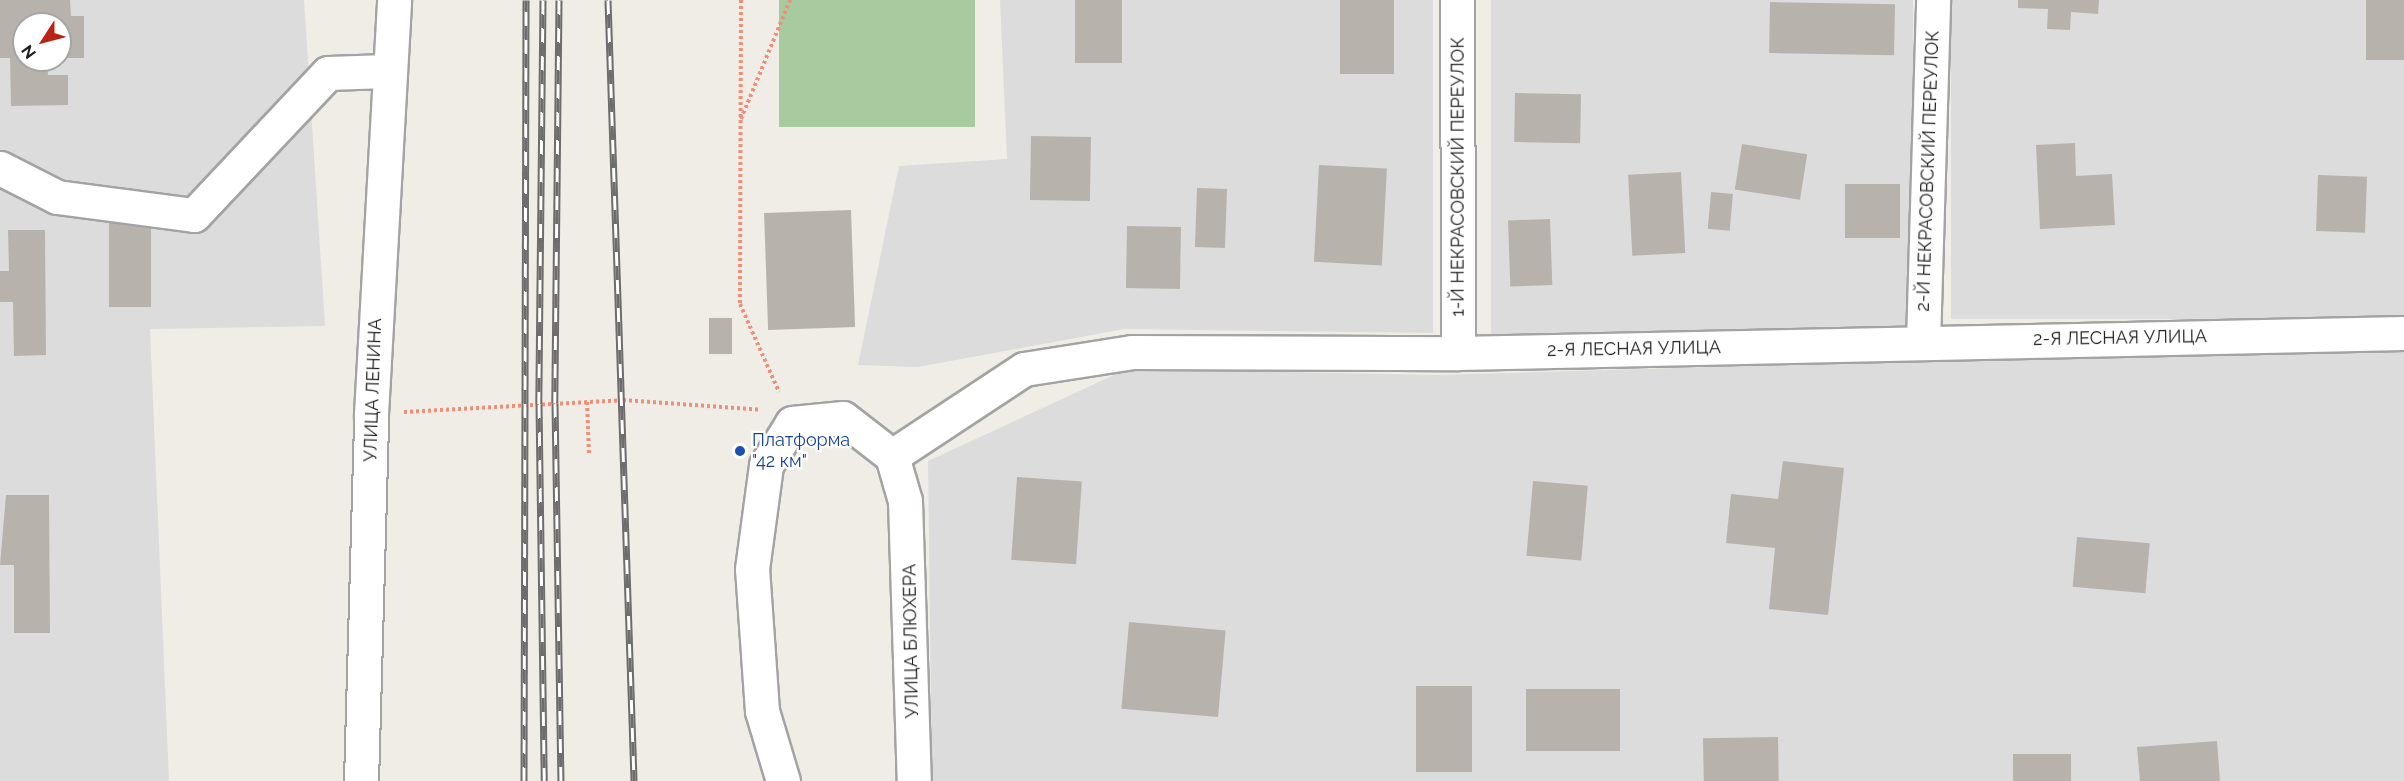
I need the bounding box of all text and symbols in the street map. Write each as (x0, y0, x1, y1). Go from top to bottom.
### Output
north arrow (12, 12, 72, 72)
street label: 2-Й НЕКРАСОВСКИЙ ПЕРЕУЛОК (1912, 30, 1944, 312)
street label: 1-Й НЕКРАСОВСКИЙ ПЕРЕУЛОК (1447, 37, 1469, 317)
text: N (17, 41, 40, 62)
street label: УЛИЦА ЛЕНИНА (360, 318, 386, 462)
street label: 2-Я ЛЕСНАЯ УЛИЦА (2033, 326, 2207, 350)
street label: 2-Я ЛЕСНАЯ УЛИЦА (1547, 337, 1721, 361)
place label: Платформа "42 км" (752, 430, 850, 472)
marker: Платформа "42 км" (733, 444, 747, 458)
street label: УЛИЦА БЛЮХЕРА (899, 563, 923, 719)

